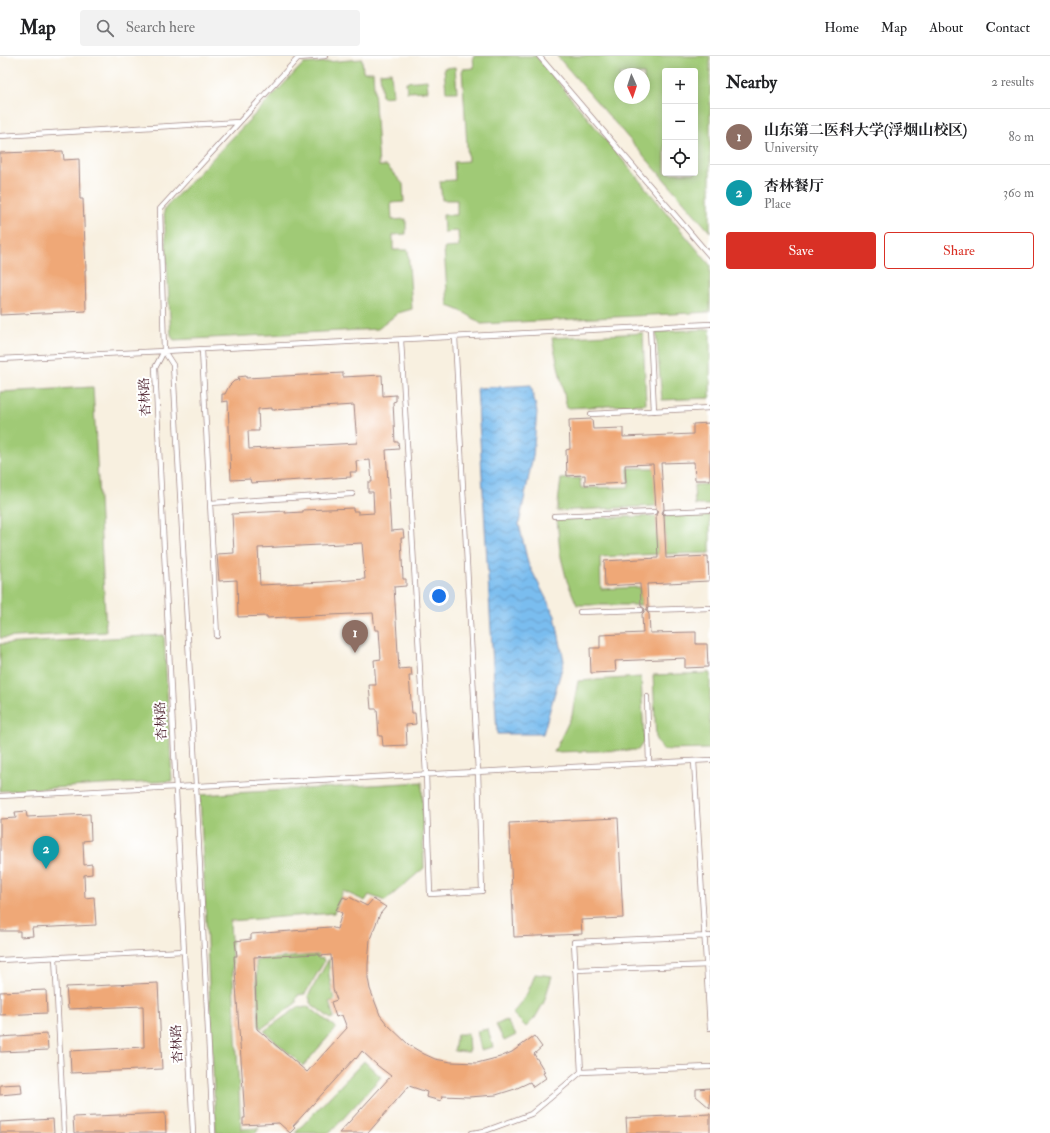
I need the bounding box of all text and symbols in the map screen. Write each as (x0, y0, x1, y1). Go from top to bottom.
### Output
search box (80, 10, 360, 46)
text: Map (20, 16, 56, 40)
icon: search (94, 17, 116, 39)
text: Search here (126, 18, 195, 37)
text: Home (824, 19, 859, 36)
text: Map (881, 19, 907, 36)
text: About (929, 19, 963, 36)
text: Contact (985, 19, 1030, 36)
north arrow (614, 68, 650, 104)
map controls (662, 68, 698, 176)
button: + (662, 68, 698, 104)
text: Nearby (726, 72, 777, 93)
text: 2 results (991, 74, 1034, 90)
button: − (662, 104, 698, 140)
text: 山东第二医科大学(浮烟山校区) (764, 121, 967, 140)
text: 1 (737, 129, 741, 145)
text: 80 m (1008, 129, 1034, 145)
button: locate (662, 140, 698, 176)
text: University (764, 140, 818, 156)
text: 杏林餐厅 (764, 177, 824, 196)
text: 2 (736, 185, 742, 201)
text: 360 m (1003, 185, 1034, 201)
text: Place (764, 196, 791, 212)
button: Save (726, 232, 876, 269)
button: Share (884, 232, 1034, 269)
street label: 杏林路 (136, 377, 154, 417)
your location (429, 586, 449, 606)
pin: 1 (342, 620, 368, 653)
street label: 杏林路 (152, 701, 170, 741)
pin: 2 (33, 836, 59, 869)
street label: 杏林路 (168, 1024, 186, 1064)

